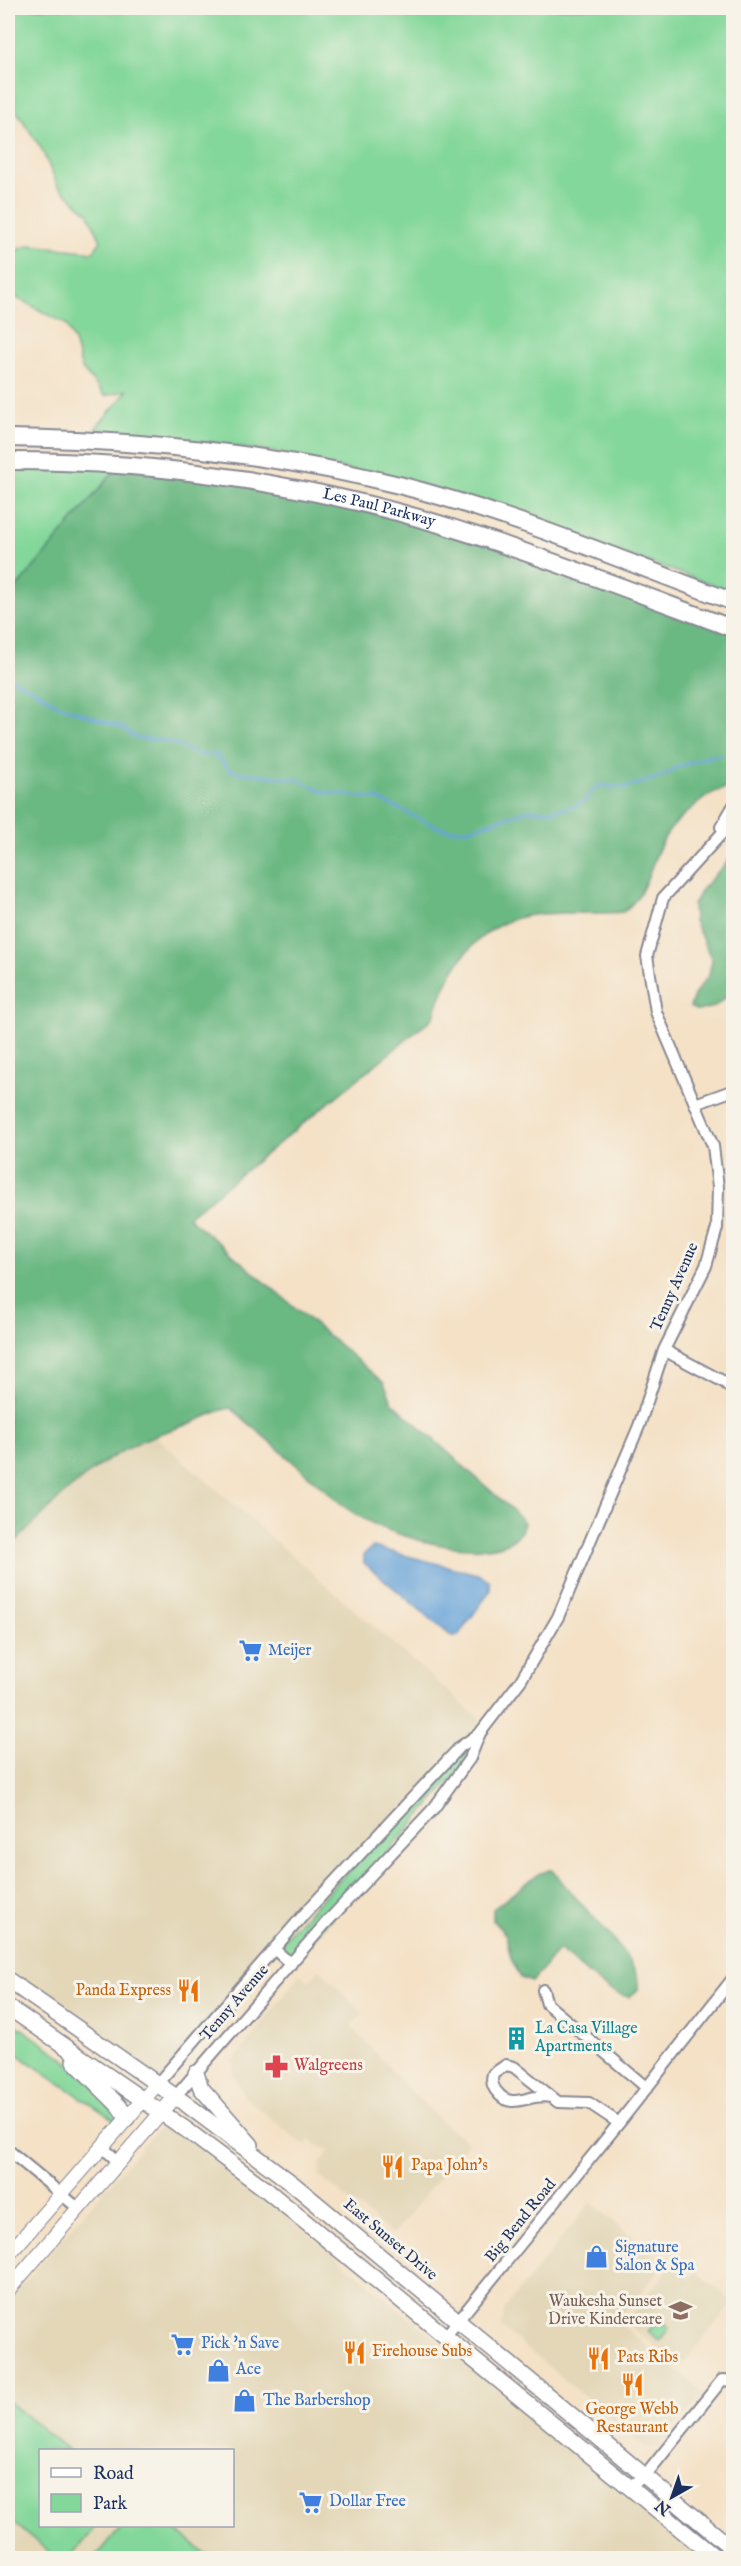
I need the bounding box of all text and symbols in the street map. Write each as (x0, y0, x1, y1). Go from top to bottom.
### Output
street label: Les Paul Parkway (321, 484, 438, 532)
street label: Tenny Avenue (647, 1240, 703, 1334)
supermarket icon: Meijer (237, 1638, 263, 1664)
place label: Meijer (268, 1641, 312, 1661)
street label: Tenny Avenue (196, 1961, 274, 2045)
restaurant icon: Panda Express (176, 1978, 202, 2004)
place label: Panda Express (76, 1981, 171, 2001)
place label: La Casa Village Apartments (534, 2019, 638, 2057)
building icon: La Casa Village Apartments (504, 2025, 530, 2051)
pharmacy icon: Walgreens (263, 2053, 289, 2079)
place label: Walgreens (294, 2056, 363, 2076)
restaurant icon: Papa John's (380, 2153, 406, 2179)
place label: Papa John's (411, 2156, 488, 2176)
street label: Big Bend Road (481, 2175, 561, 2267)
street label: East Sunset Drive (339, 2195, 441, 2285)
place label: Signature Salon & Spa (615, 2238, 694, 2276)
shop icon: Signature Salon & Spa (584, 2244, 610, 2270)
place label: Waukesha Sunset Drive Kindercare (548, 2292, 663, 2330)
school or university icon: Waukesha Sunset Drive Kindercare (667, 2298, 693, 2324)
supermarket icon: Pick 'n Save (170, 2331, 196, 2357)
place label: Pick 'n Save (201, 2334, 279, 2354)
restaurant icon: Firehouse Subs (341, 2339, 367, 2365)
place label: Firehouse Subs (372, 2342, 472, 2362)
restaurant icon: Pats Ribs (586, 2345, 612, 2371)
place label: Pats Ribs (617, 2348, 679, 2368)
shop icon: Ace (205, 2357, 231, 2383)
place label: Ace (235, 2360, 261, 2380)
restaurant icon: George Webb Restaurant (619, 2372, 645, 2398)
shop icon: The Barbershop (232, 2388, 258, 2414)
place label: The Barbershop (263, 2391, 371, 2411)
place label: George Webb Restaurant (586, 2400, 679, 2438)
legend (39, 2449, 234, 2527)
text: Road (93, 2463, 134, 2486)
north arrow (642, 2467, 702, 2527)
supermarket icon: Dollar Free (298, 2489, 324, 2515)
place label: Dollar Free (329, 2492, 406, 2512)
text: Park (93, 2493, 128, 2516)
text: N (652, 2495, 676, 2520)

